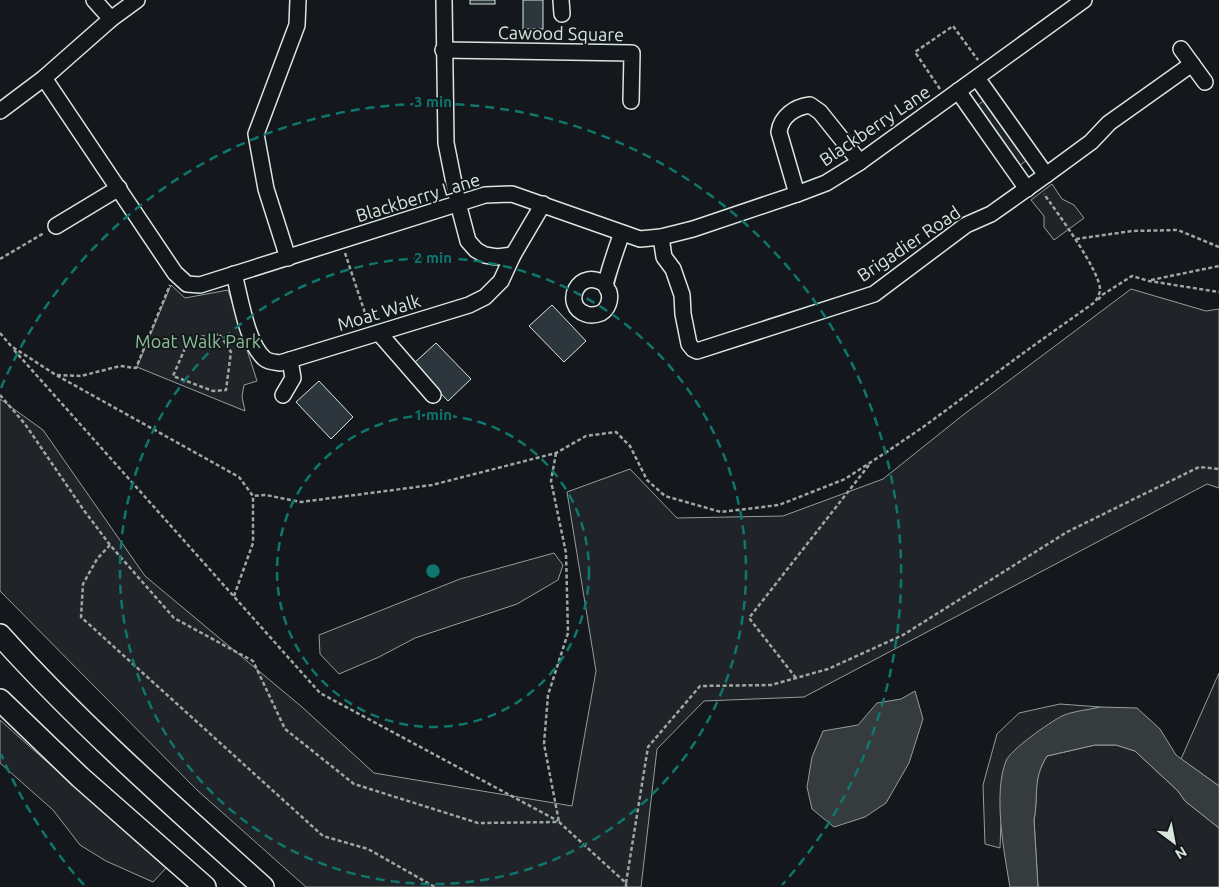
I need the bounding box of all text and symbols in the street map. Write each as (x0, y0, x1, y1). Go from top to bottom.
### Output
street label: Cawood Square (498, 22, 624, 44)
street label: Blackberry Lane (815, 81, 933, 169)
text: 3 min (414, 93, 452, 110)
street label: Blackberry Lane (353, 169, 482, 225)
street label: Brigadier Road (853, 201, 964, 285)
text: 2 min (414, 249, 452, 266)
street label: Moat Walk (335, 290, 423, 334)
park label: Moat Walk Park (135, 331, 261, 351)
text: 1 min (414, 406, 452, 423)
centre of rings (424, 562, 442, 580)
north arrow (1149, 817, 1199, 867)
text: N (1172, 843, 1190, 863)

